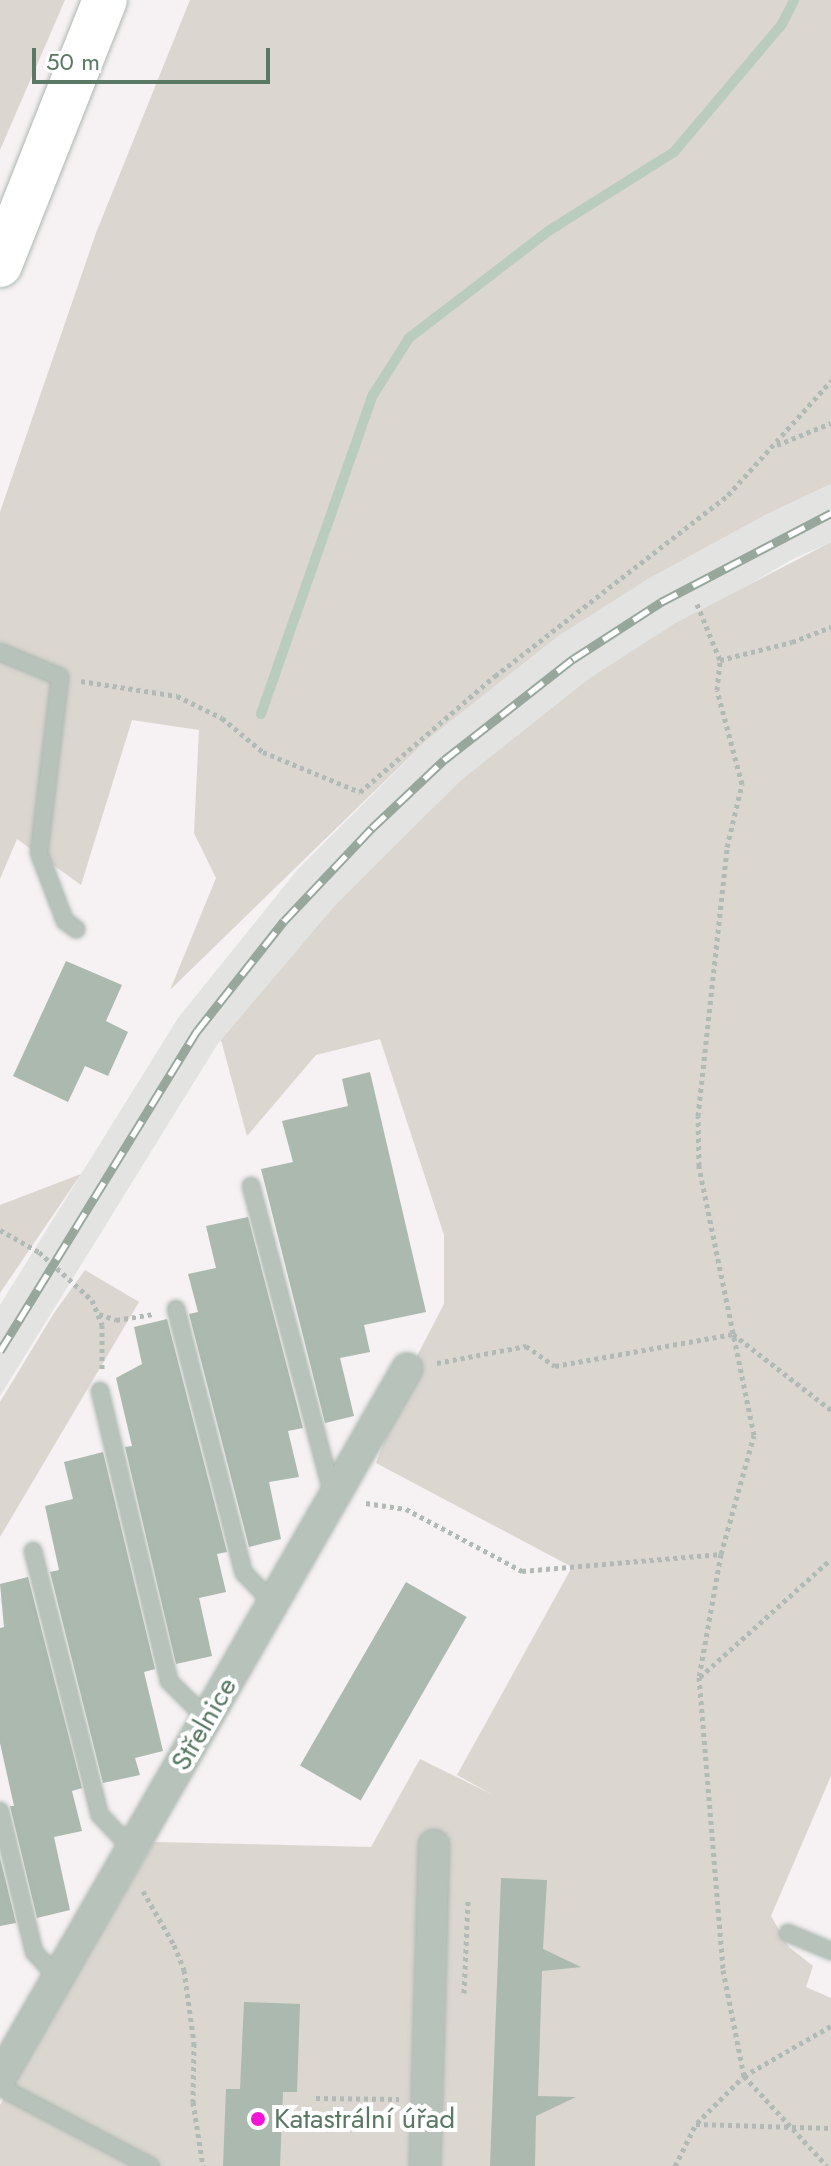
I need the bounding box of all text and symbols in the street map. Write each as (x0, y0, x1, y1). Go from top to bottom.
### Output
scale bar (36, 32, 274, 82)
text: 50 m (46, 44, 100, 79)
street label: Střelnice (164, 1671, 244, 1777)
place label: Katastrální úřad (274, 2102, 455, 2136)
marker: Katastrální úřad (249, 2110, 267, 2128)

